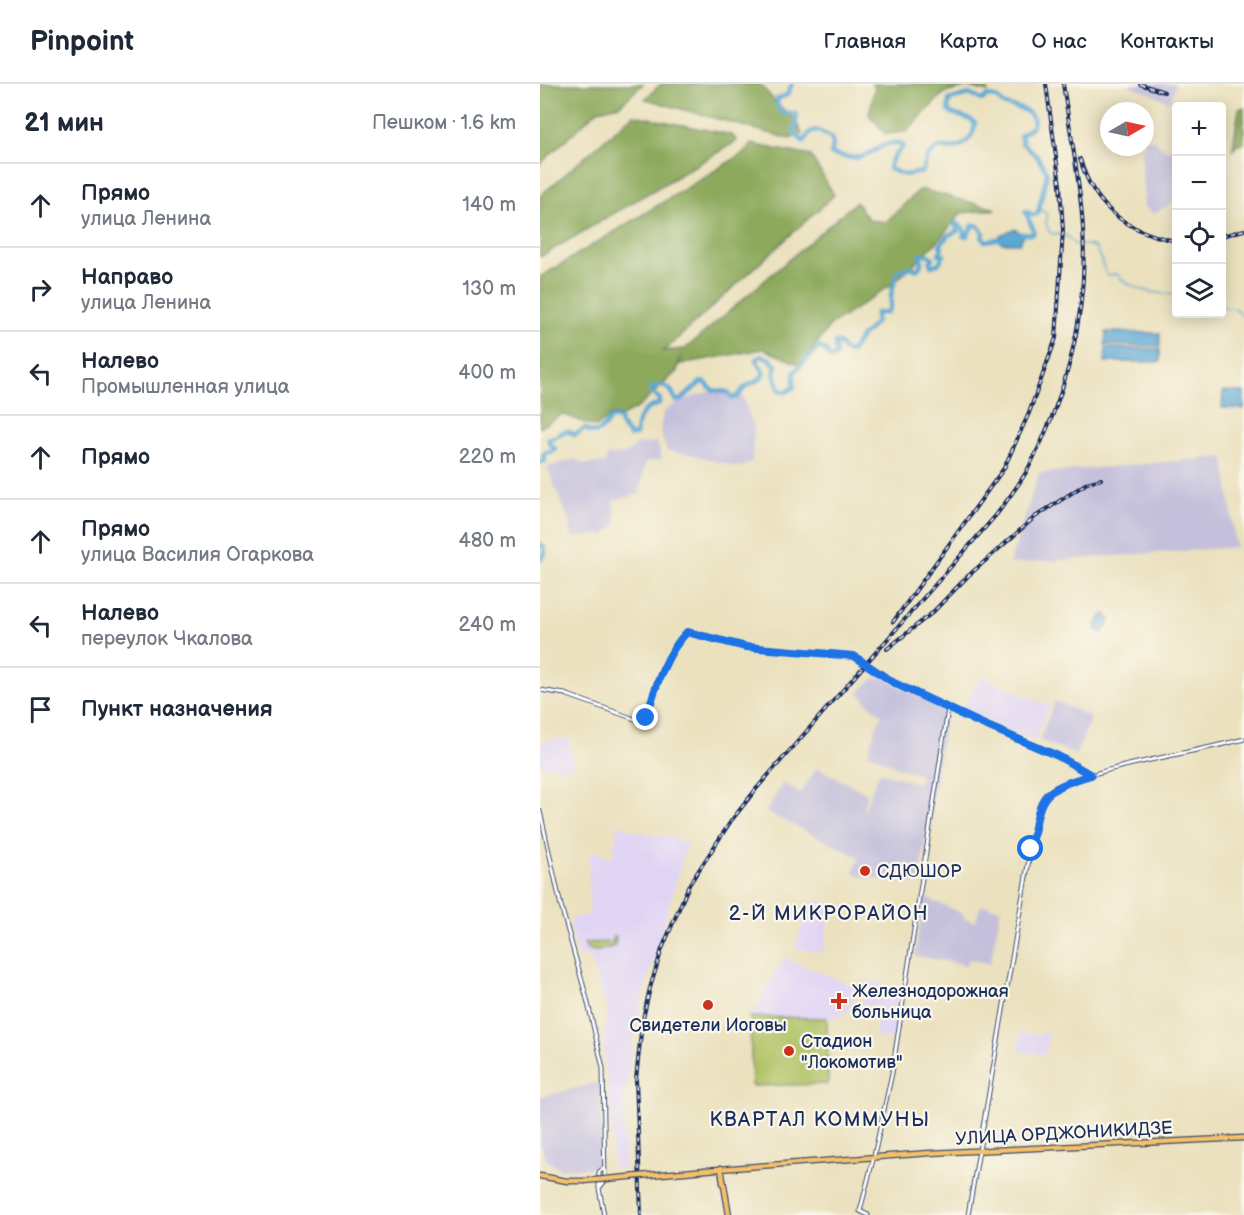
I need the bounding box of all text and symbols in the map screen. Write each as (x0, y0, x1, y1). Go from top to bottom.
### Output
text: Pinpoint (30, 25, 134, 58)
text: Главная (823, 29, 906, 54)
text: Карта (939, 29, 998, 54)
text: О нас (1031, 29, 1087, 54)
text: Контакты (1120, 29, 1214, 54)
north arrow (1100, 102, 1154, 156)
map controls (1172, 102, 1226, 318)
button: + (1172, 102, 1226, 156)
text: 21 мин (24, 108, 104, 139)
text: Пешком · 1.6 km (372, 111, 516, 135)
button: − (1172, 156, 1226, 210)
text: Прямо (81, 180, 150, 207)
icon: ahead (24, 189, 57, 222)
text: 140 m (462, 193, 516, 217)
text: улица Ленина (81, 207, 211, 231)
button: locate (1172, 210, 1226, 264)
text: Направо (81, 264, 173, 291)
button: layers (1172, 264, 1226, 318)
icon: right (24, 273, 57, 306)
text: 130 m (462, 277, 516, 301)
text: улица Ленина (81, 291, 211, 315)
text: Налево (81, 348, 159, 375)
icon: left (24, 357, 57, 390)
text: 400 m (458, 361, 516, 385)
text: Промышленная улица (81, 375, 289, 399)
icon: ahead (24, 441, 57, 474)
text: Прямо (81, 444, 150, 471)
text: 220 m (459, 445, 516, 469)
text: Прямо (81, 516, 150, 543)
icon: ahead (24, 525, 57, 558)
text: 480 m (458, 529, 516, 553)
text: улица Василия Огаркова (81, 543, 314, 567)
text: Налево (81, 600, 159, 627)
icon: left (24, 609, 57, 642)
text: 240 m (459, 613, 516, 637)
text: переулок Чкалова (81, 627, 253, 651)
icon: arrive (24, 693, 57, 726)
text: Пункт назначения (81, 696, 273, 723)
route end (632, 704, 658, 730)
route start (1017, 835, 1043, 861)
place label: СДЮШОР (877, 861, 962, 882)
marker: СДЮШОР (858, 864, 872, 878)
district label: 2-Й МИКРОРАЙОН (729, 902, 929, 926)
place label: Железнодорожная больница (852, 981, 1009, 1023)
marker: Железнодорожная больница (830, 992, 848, 1010)
marker: Свидетели Иоговы (701, 998, 715, 1012)
place label: Свидетели Иоговы (629, 1015, 787, 1036)
place label: Стадион "Локомотив" (801, 1031, 903, 1073)
marker: Стадион "Локомотив" (782, 1044, 796, 1058)
district label: КВАРТАЛ КОММУНЫ (710, 1108, 931, 1132)
street label: УЛИЦА ОРДЖОНИКИДЗЕ (955, 1117, 1173, 1150)

